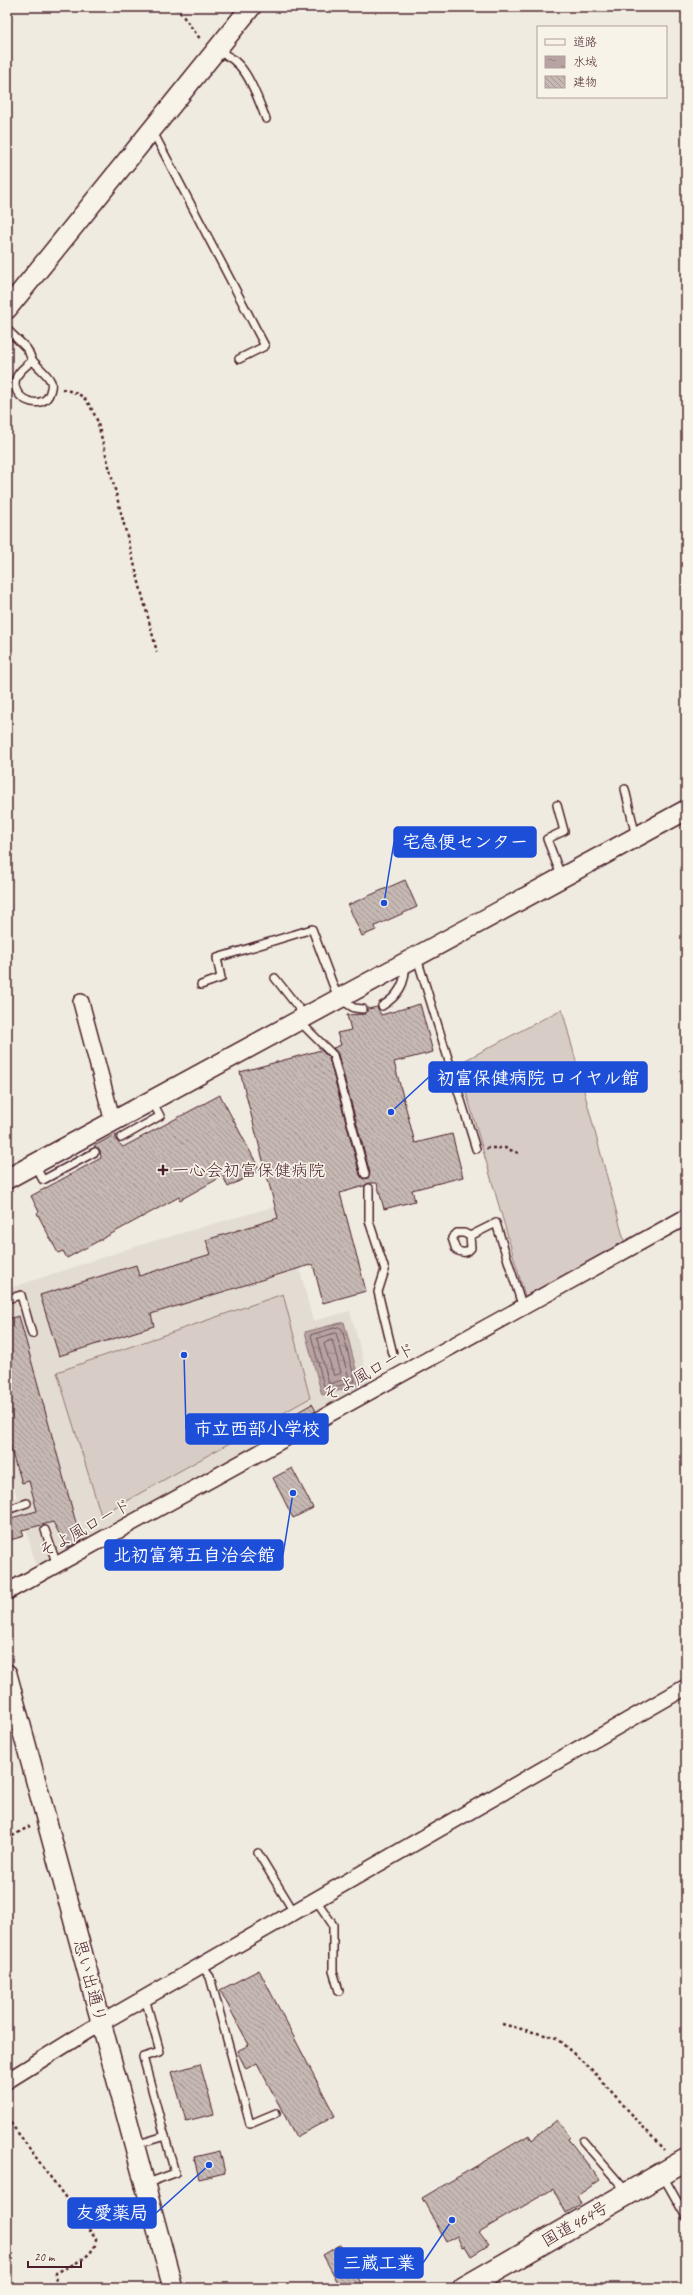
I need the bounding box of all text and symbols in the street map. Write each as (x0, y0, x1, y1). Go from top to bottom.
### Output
legend (537, 26, 667, 98)
text: 道路 (573, 34, 597, 50)
text: 水域 (573, 54, 597, 70)
text: 建物 (573, 74, 597, 90)
callout: 宅急便センター (394, 827, 536, 857)
text: 宅急便センター (402, 831, 528, 853)
callout: 初富保健病院 ロイヤル館 (429, 1062, 647, 1092)
text: 初富保健病院 ロイヤル館 (437, 1067, 639, 1089)
place label: 一心会初富保健病院 (172, 1160, 325, 1181)
marker: 一心会初富保健病院 (157, 1164, 169, 1176)
street label: そよ風ロード (319, 1338, 419, 1406)
callout: 市立西部小学校 (186, 1414, 328, 1444)
text: 市立西部小学校 (194, 1418, 320, 1440)
street label: そよ風ロード (35, 1494, 135, 1562)
callout: 北初富第五自治会館 (105, 1540, 283, 1570)
text: 北初富第五自治会館 (113, 1544, 275, 1566)
street label: 思い出通り (69, 1937, 111, 2025)
street label: 国道464号 (538, 2196, 612, 2252)
callout: 友愛薬局 (68, 2198, 156, 2228)
text: 友愛薬局 (76, 2202, 148, 2224)
scale bar (28, 2243, 81, 2269)
callout: 三蔵工業 (335, 2248, 423, 2278)
text: 20 m (34, 2249, 56, 2265)
text: 三蔵工業 (343, 2252, 415, 2274)

